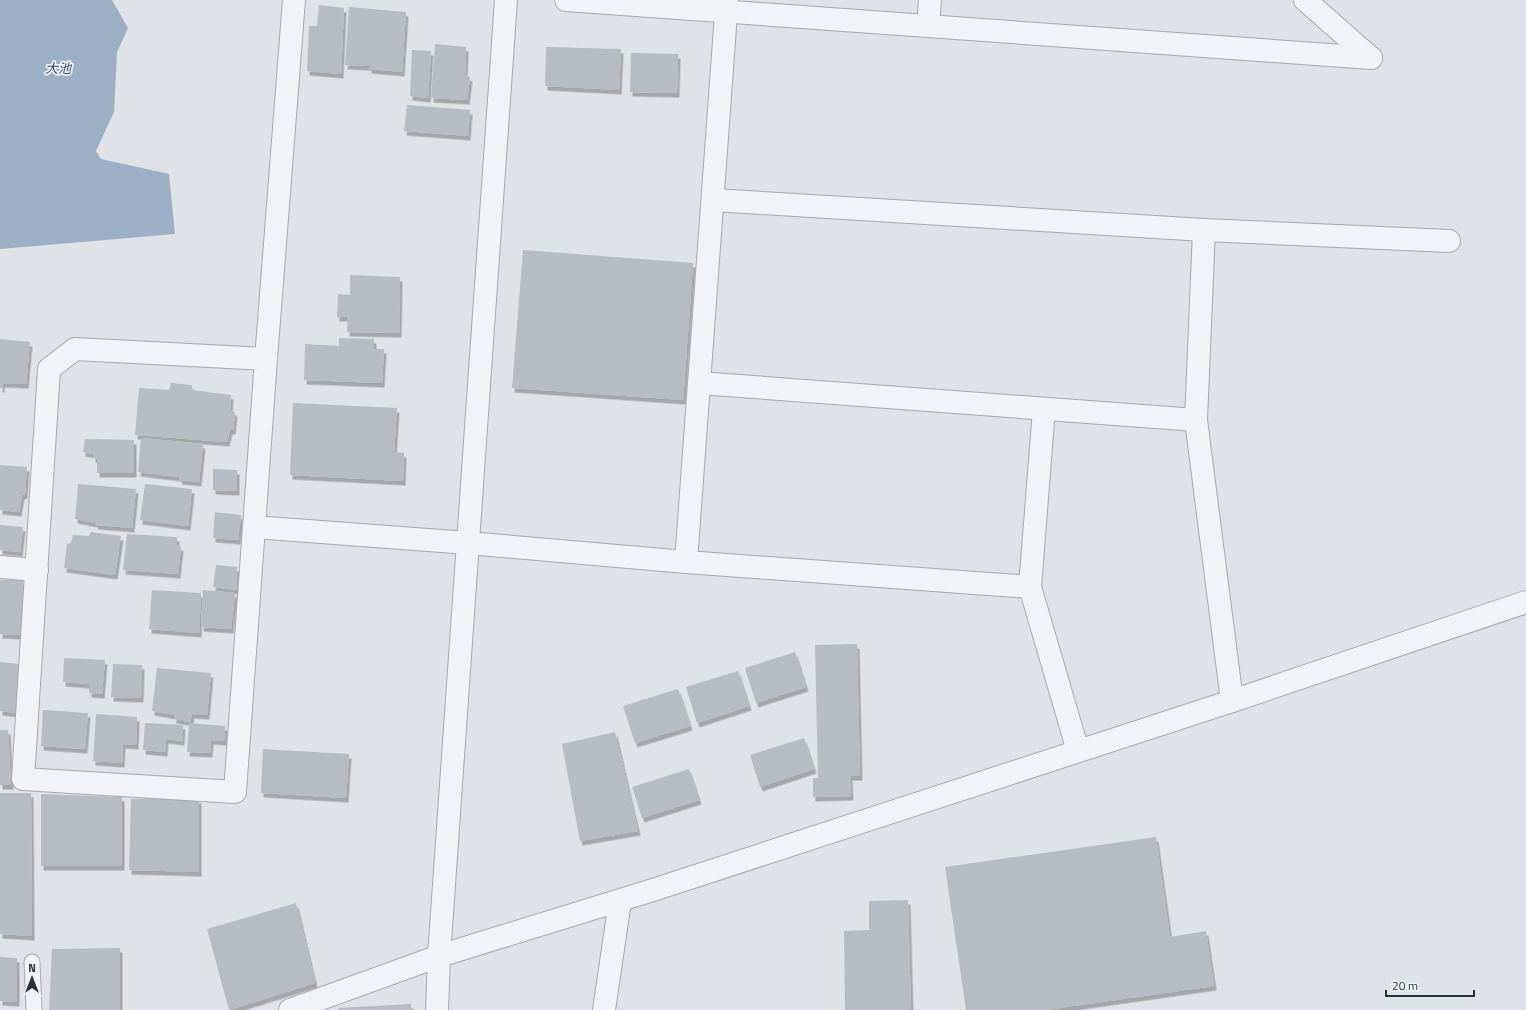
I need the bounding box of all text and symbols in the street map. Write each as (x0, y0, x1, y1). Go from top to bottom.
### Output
water label: 大池 (45, 58, 73, 78)
north arrow (12, 958, 52, 998)
text: N (28, 960, 36, 976)
scale bar (1386, 972, 1474, 998)
text: 20 m (1392, 976, 1418, 995)

